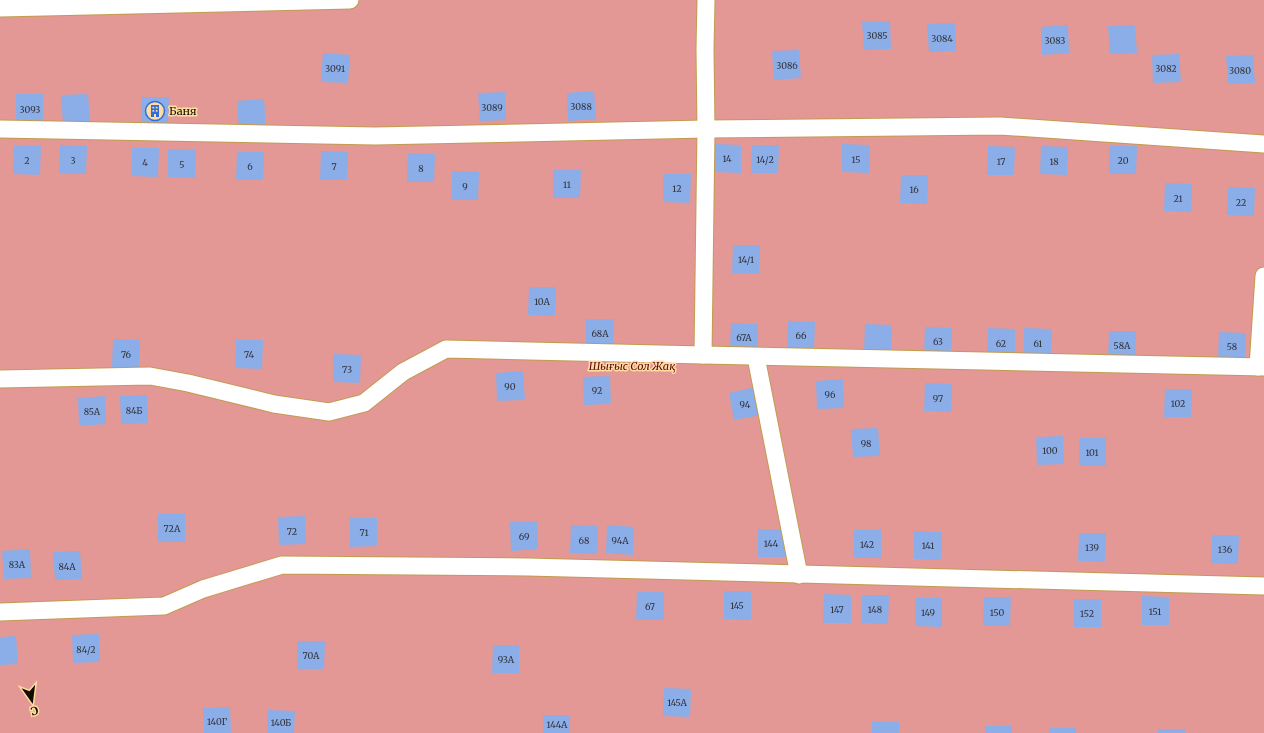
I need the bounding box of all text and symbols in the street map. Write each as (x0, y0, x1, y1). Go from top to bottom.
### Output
house number: 3085 (866, 30, 888, 41)
house number: 3084 (931, 33, 953, 44)
house number: 3083 (1044, 35, 1066, 46)
house number: 3086 (776, 60, 798, 71)
house number: 3091 (325, 63, 345, 74)
house number: 3082 (1155, 63, 1177, 74)
house number: 3080 (1229, 65, 1251, 76)
building icon: Баня (144, 100, 166, 122)
house number: 3088 (570, 101, 592, 112)
house number: 3089 (481, 102, 503, 113)
house number: 3093 (19, 104, 41, 115)
place label: Баня (169, 104, 197, 118)
house number: 14 (722, 153, 732, 164)
house number: 14/2 (756, 154, 774, 165)
house number: 15 (851, 154, 861, 165)
house number: 2 (24, 155, 30, 166)
house number: 3 (70, 155, 76, 166)
house number: 20 (1118, 155, 1129, 166)
house number: 17 (997, 156, 1005, 167)
house number: 18 (1049, 156, 1059, 167)
house number: 4 (142, 157, 148, 168)
house number: 5 (179, 159, 185, 170)
house number: 6 (247, 161, 253, 172)
house number: 7 (331, 161, 337, 172)
house number: 8 (418, 163, 424, 174)
house number: 11 (563, 179, 571, 190)
house number: 9 (462, 181, 468, 192)
house number: 12 (672, 183, 682, 194)
house number: 16 (909, 184, 919, 195)
house number: 21 (1173, 193, 1183, 204)
house number: 22 (1236, 197, 1246, 208)
house number: 14/1 (738, 254, 754, 265)
house number: 10А (534, 296, 550, 307)
house number: 68А (591, 328, 609, 339)
house number: 66 (796, 330, 807, 341)
house number: 67А (736, 332, 752, 343)
house number: 63 (933, 336, 943, 347)
house number: 62 (996, 338, 1006, 349)
house number: 61 (1034, 338, 1042, 349)
house number: 58А (1114, 340, 1131, 351)
house number: 58 (1227, 341, 1237, 352)
house number: 76 (121, 349, 132, 360)
house number: 74 (244, 349, 254, 360)
park label: Шығыс Сол Жақ (589, 359, 675, 373)
house number: 73 (342, 364, 352, 375)
house number: 90 (504, 381, 516, 392)
house number: 92 (592, 385, 602, 396)
house number: 96 (825, 389, 836, 400)
house number: 97 (933, 393, 943, 404)
house number: 102 (1171, 398, 1185, 409)
house number: 94 (740, 399, 751, 410)
house number: 84Б (126, 405, 142, 416)
house number: 85А (84, 406, 101, 417)
house number: 98 (861, 438, 871, 449)
house number: 100 (1042, 445, 1058, 456)
house number: 101 (1085, 447, 1099, 458)
house number: 72А (164, 523, 181, 534)
house number: 72 (287, 526, 297, 537)
house number: 71 (359, 527, 369, 538)
house number: 69 (519, 531, 529, 542)
house number: 68 (579, 535, 589, 546)
house number: 94А (612, 535, 629, 546)
house number: 144 (764, 538, 779, 549)
house number: 142 (860, 539, 874, 550)
house number: 141 (922, 540, 934, 551)
house number: 139 (1085, 542, 1099, 553)
house number: 136 (1218, 544, 1233, 555)
house number: 83А (9, 559, 26, 570)
house number: 84А (58, 561, 76, 572)
house number: 145 (730, 600, 744, 611)
house number: 67 (645, 601, 655, 612)
house number: 147 (830, 604, 844, 615)
house number: 148 (868, 604, 882, 615)
house number: 151 (1149, 606, 1161, 617)
house number: 149 (921, 607, 935, 618)
house number: 150 (990, 607, 1005, 618)
house number: 152 (1080, 608, 1094, 619)
house number: 84/2 (76, 644, 96, 655)
house number: 70А (303, 650, 320, 661)
house number: 93А (498, 654, 515, 665)
north arrow (12, 681, 52, 721)
house number: 145А (667, 697, 687, 708)
text: С (29, 703, 40, 718)
house number: 140Г (207, 716, 227, 727)
house number: 140Б (271, 717, 291, 728)
house number: 144А (547, 719, 568, 730)

